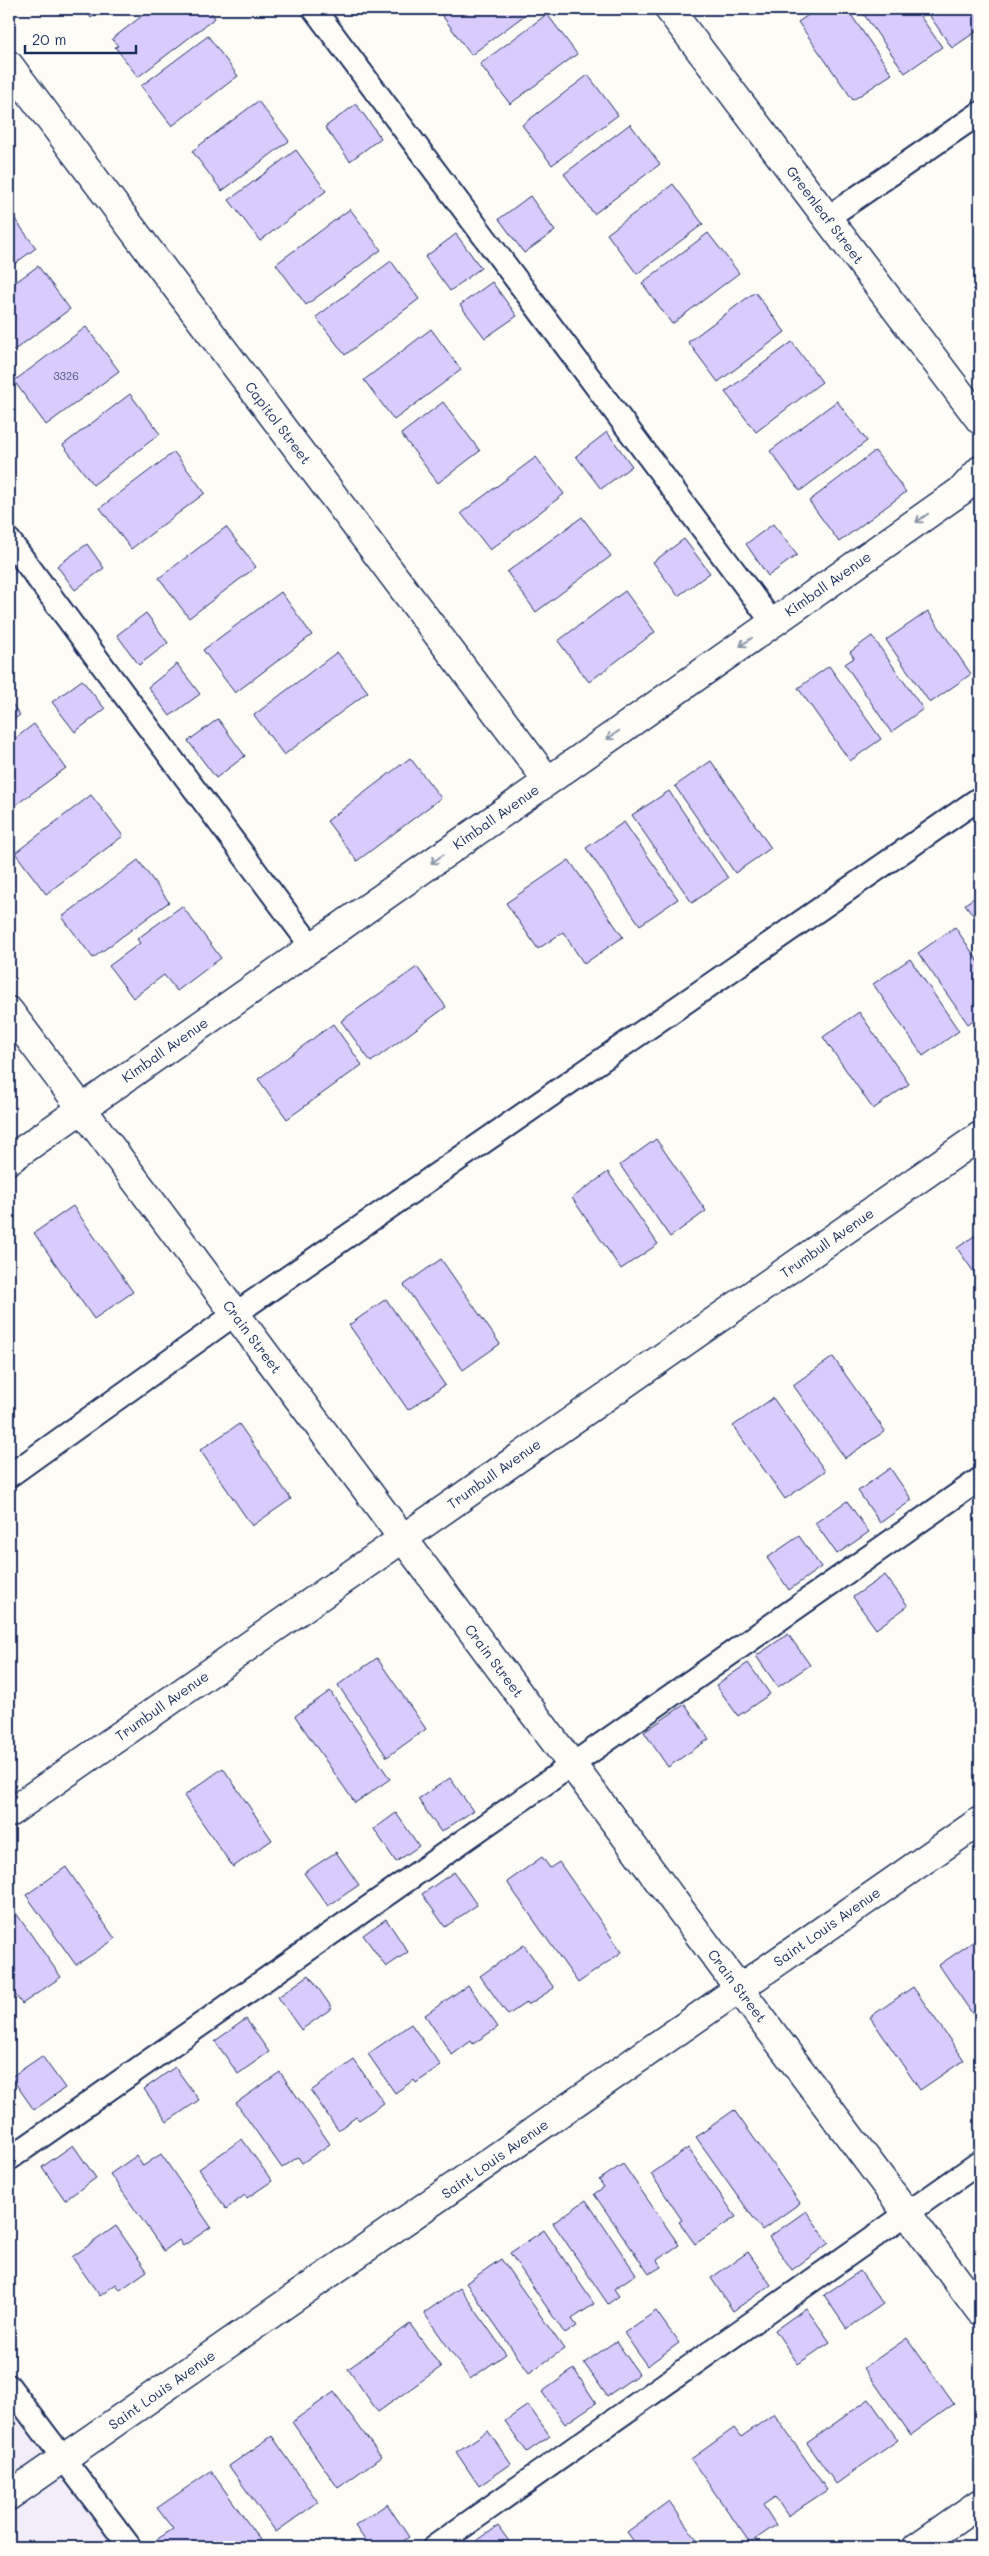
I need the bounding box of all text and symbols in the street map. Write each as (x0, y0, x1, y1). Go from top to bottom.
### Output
scale bar (25, 22, 136, 54)
text: 20 m (32, 29, 66, 49)
street label: Greenleaf Street (782, 162, 868, 267)
house number: 3326 (53, 368, 79, 383)
street label: Capitol Street (241, 378, 316, 468)
one-way arrow (915, 513, 929, 523)
street label: Kimball Avenue (781, 547, 875, 620)
one-way arrow (739, 637, 753, 647)
one-way arrow (606, 730, 620, 740)
street label: Kimball Avenue (449, 780, 543, 853)
one-way arrow (430, 854, 444, 864)
street label: Kimball Avenue (118, 1013, 212, 1086)
street label: Trumbull Avenue (776, 1203, 877, 1282)
street label: Crain Street (219, 1296, 286, 1377)
street label: Trumbull Avenue (443, 1434, 544, 1513)
street label: Crain Street (461, 1620, 528, 1701)
street label: Trumbull Avenue (111, 1666, 212, 1745)
street label: Saint Louis Avenue (769, 1882, 884, 1971)
street label: Crain Street (704, 1945, 771, 2026)
street label: Saint Louis Avenue (437, 2114, 552, 2203)
street label: Saint Louis Avenue (104, 2345, 219, 2434)

